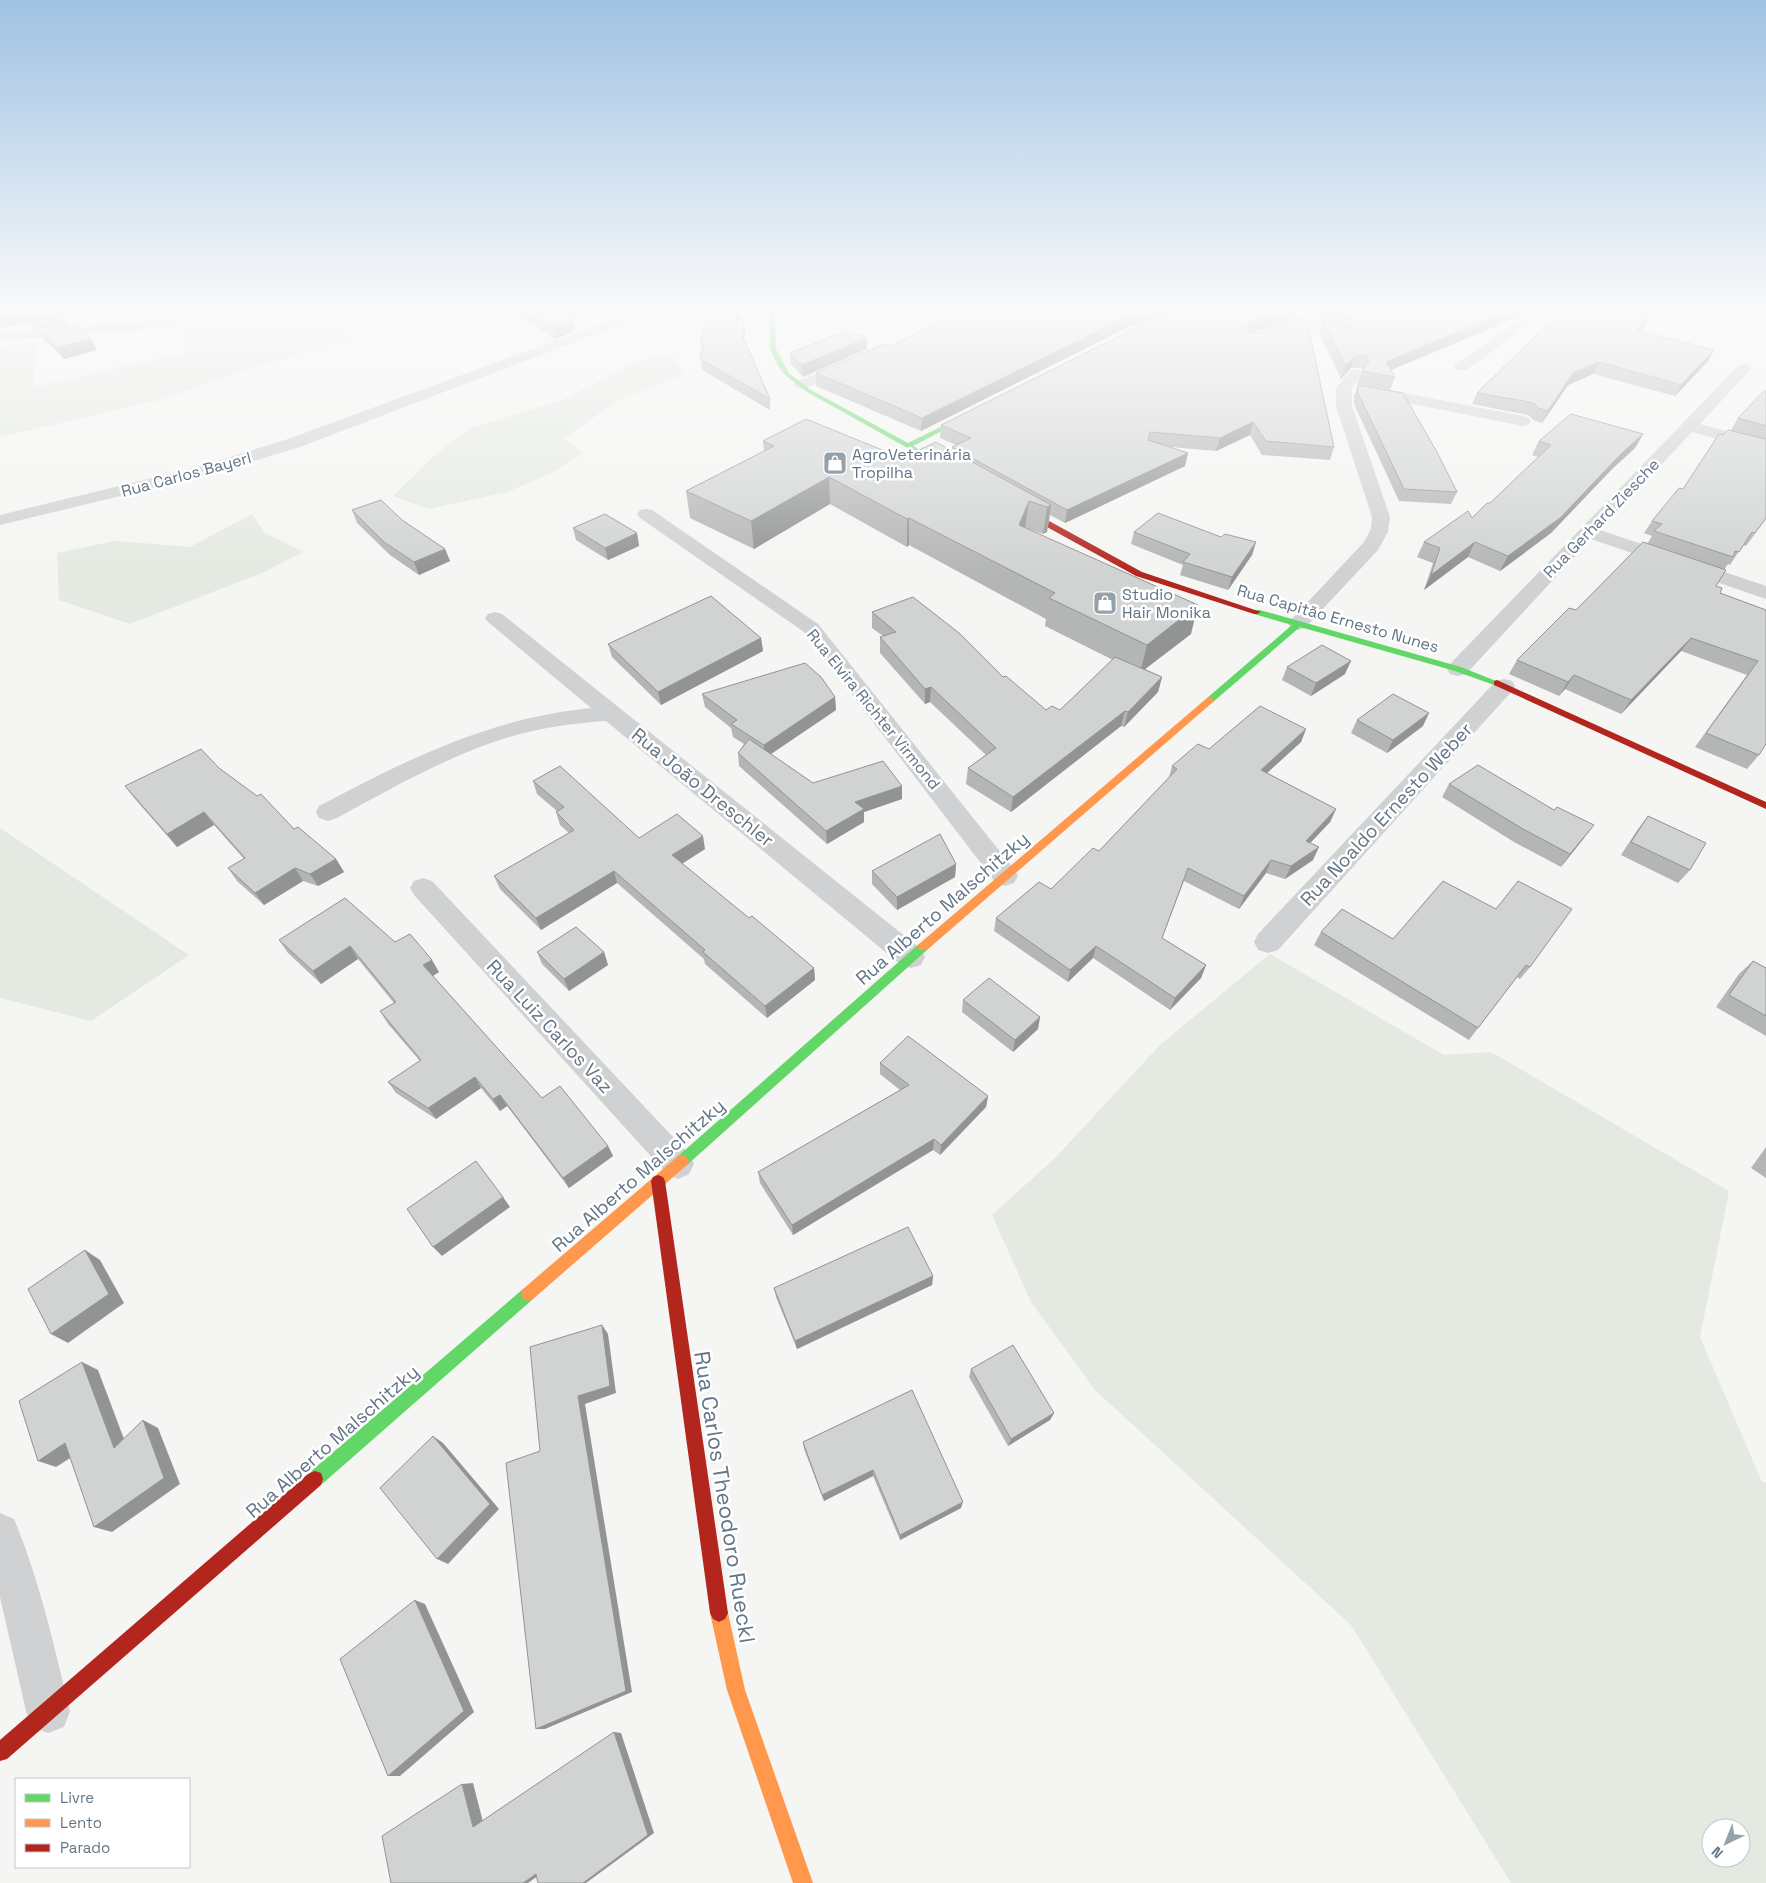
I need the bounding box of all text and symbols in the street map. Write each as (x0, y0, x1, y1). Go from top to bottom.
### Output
place label: AgroVeterinária Tropilha (852, 444, 971, 483)
street label: Rua Carlos Bayerl (119, 447, 253, 502)
shop icon: AgroVeterinária Tropilha (822, 450, 848, 476)
street label: Rua Gerhard Ziesche (1539, 454, 1664, 583)
street label: Rua Capitão Ernesto Nunes (1235, 580, 1441, 657)
place label: Studio Hair Monika (1122, 584, 1211, 623)
shop icon: Studio Hair Monika (1092, 590, 1118, 616)
street label: Rua Elvira Richter Virmond (802, 625, 945, 794)
street label: Rua Noaldo Ernesto Weber (1295, 717, 1478, 911)
street label: Rua João Dreschler (626, 722, 779, 852)
street label: Rua Alberto Malschitzky (850, 826, 1034, 991)
street label: Rua Luiz Carlos Vaz (481, 954, 618, 1098)
street label: Rua Alberto Malschitzky (546, 1093, 730, 1258)
street label: Rua Carlos Theodoro Rueckl (688, 1349, 762, 1645)
street label: Rua Alberto Malschitzky (240, 1359, 424, 1524)
legend (15, 1778, 190, 1868)
text: Livre (60, 1788, 94, 1807)
text: Lento (60, 1813, 102, 1832)
north arrow (1701, 1818, 1751, 1868)
text: Parado (60, 1838, 110, 1857)
text: N (1708, 1843, 1727, 1862)

